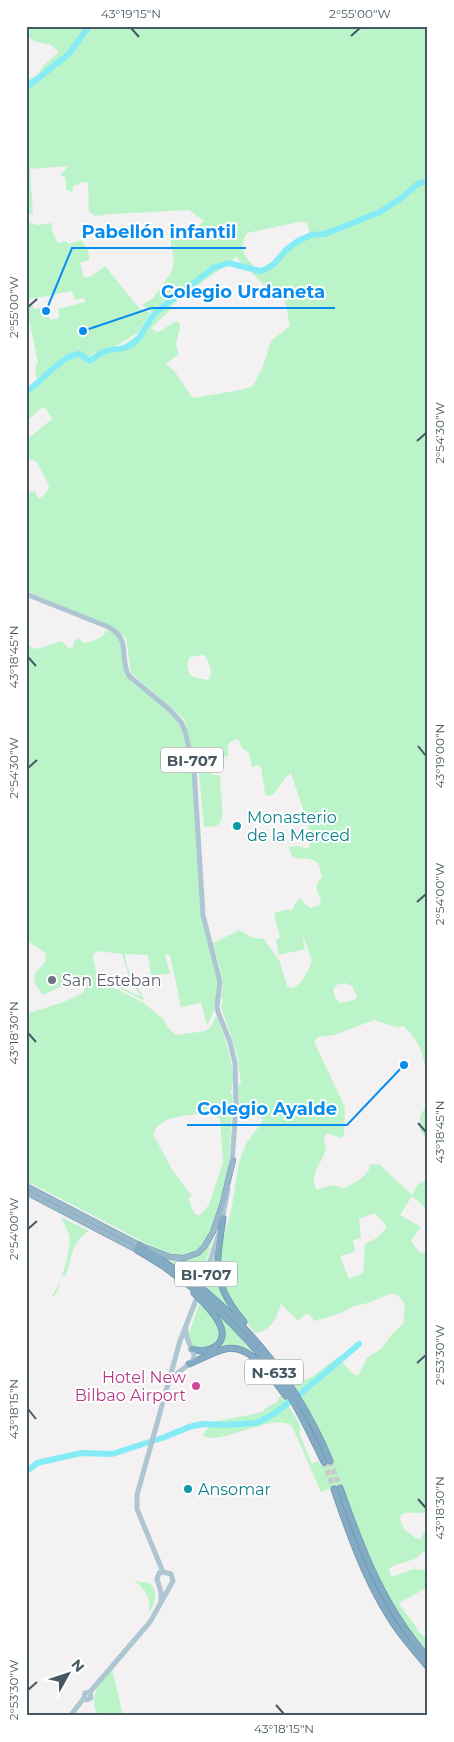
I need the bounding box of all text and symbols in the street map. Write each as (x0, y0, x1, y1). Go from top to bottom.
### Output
text: 43°19'15"N (101, 6, 161, 21)
text: 2°55'00"W (329, 6, 391, 21)
callout: Pabellón infantil (72, 215, 246, 248)
text: Pabellón infantil (82, 221, 236, 243)
callout: Colegio Urdaneta (151, 275, 335, 308)
text: 2°55'00"W (6, 276, 21, 338)
text: Colegio Urdaneta (161, 281, 325, 303)
text: 2°54'30"W (432, 402, 447, 464)
text: 43°18'45"N (6, 626, 21, 688)
text: 43°19'00"N (432, 724, 447, 788)
text: 2°54'30"W (6, 737, 21, 799)
road number: BI-707 (161, 748, 223, 772)
place label: Monasterio de la Merced (247, 808, 350, 845)
marker: Monasterio de la Merced (231, 820, 243, 832)
text: 2°54'00"W (432, 863, 447, 925)
place label: San Esteban (62, 971, 162, 990)
marker: San Esteban (46, 974, 58, 986)
text: 43°18'30"N (6, 1001, 21, 1065)
callout: Colegio Ayalde (187, 1092, 347, 1125)
text: Colegio Ayalde (197, 1098, 337, 1120)
text: 43°18'45"N (432, 1101, 447, 1163)
text: 2°54'00"W (6, 1198, 21, 1260)
road number: BI-707 (175, 1262, 237, 1286)
text: 2°53'30"W (432, 1325, 447, 1385)
road number: N-633 (245, 1360, 303, 1384)
place label: Hotel New Bilbao Airport (75, 1368, 186, 1405)
text: 43°18'15"N (6, 1379, 21, 1439)
marker: Hotel New Bilbao Airport (190, 1380, 202, 1392)
text: 43°18'30"N (432, 1476, 447, 1540)
place label: Ansomar (198, 1480, 271, 1499)
marker: Ansomar (182, 1483, 194, 1495)
north arrow (42, 1650, 92, 1700)
text: N (67, 1656, 88, 1676)
text: 2°53'30"W (6, 1660, 21, 1720)
text: 43°18'15"N (254, 1721, 314, 1736)

